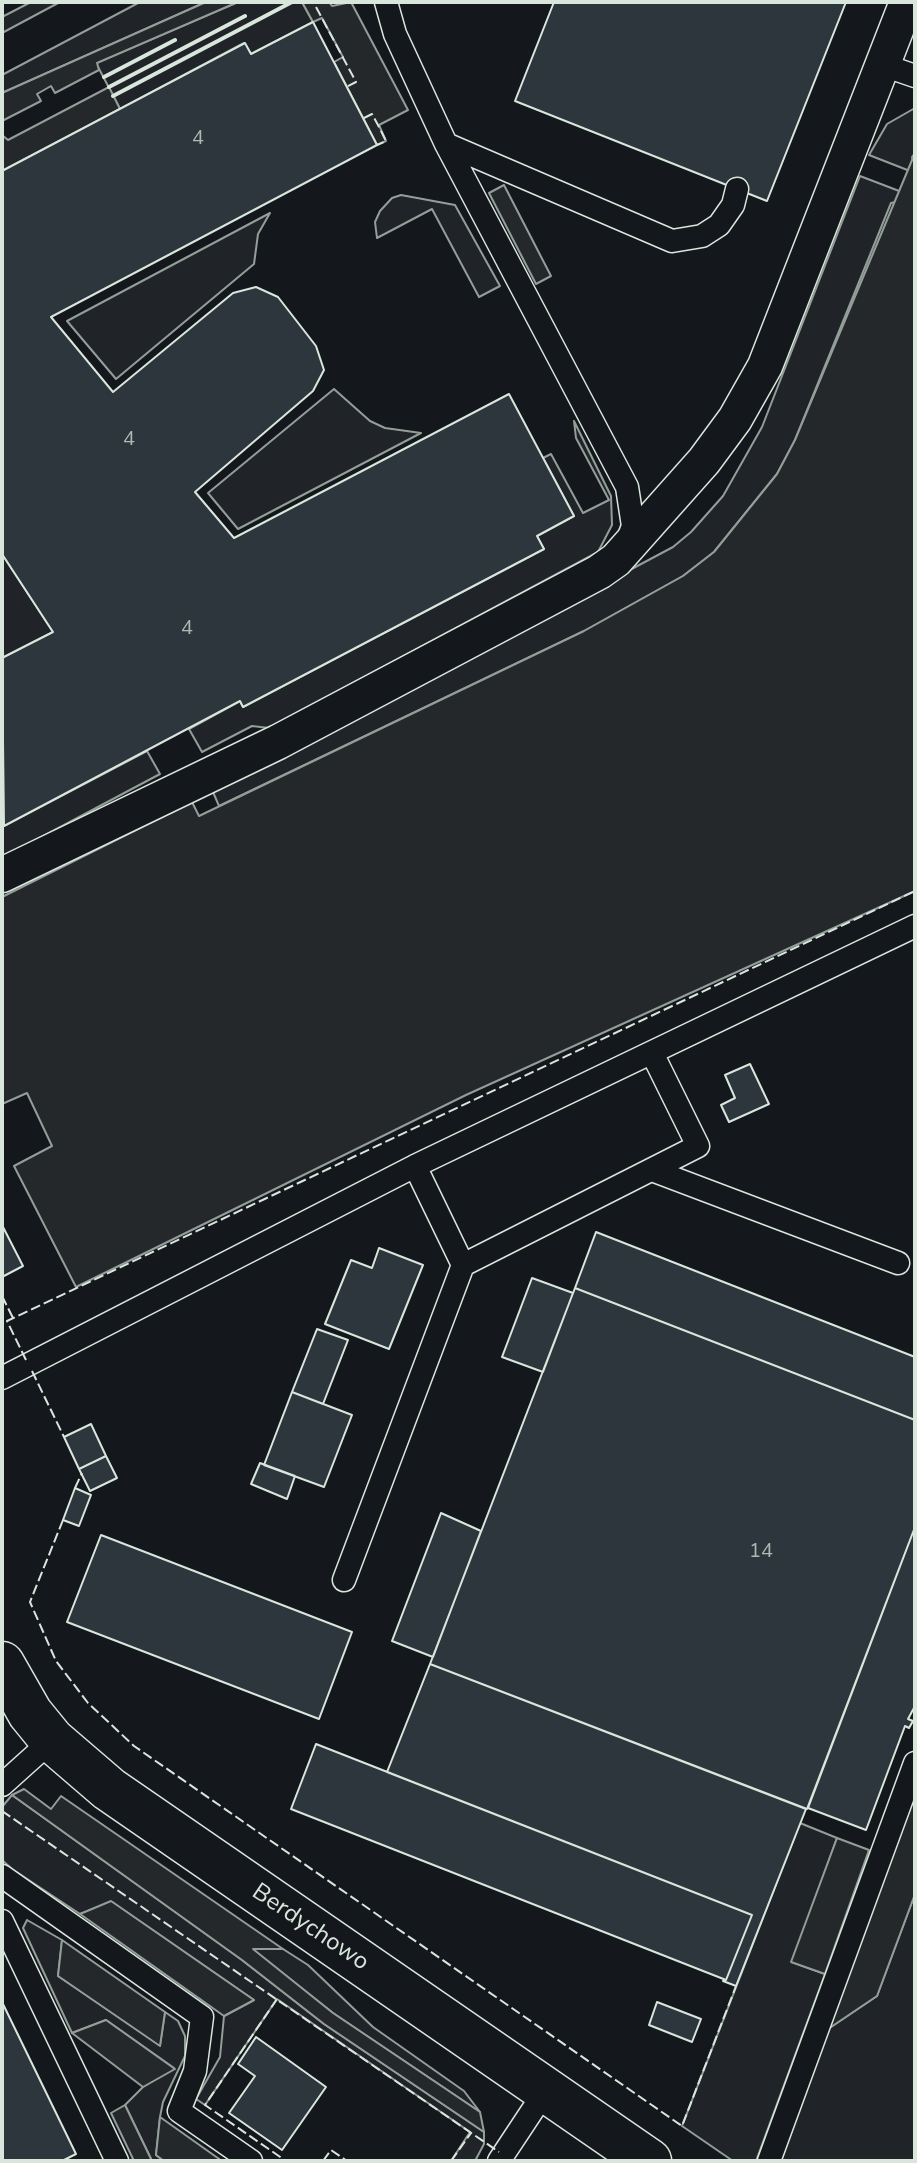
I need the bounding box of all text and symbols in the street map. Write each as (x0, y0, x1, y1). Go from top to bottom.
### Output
house number: 4 (192, 127, 204, 151)
house number: 4 (123, 428, 135, 452)
house number: 4 (181, 617, 193, 641)
house number: 14 (749, 1540, 773, 1564)
street label: Berdychowo (246, 1878, 374, 1978)

